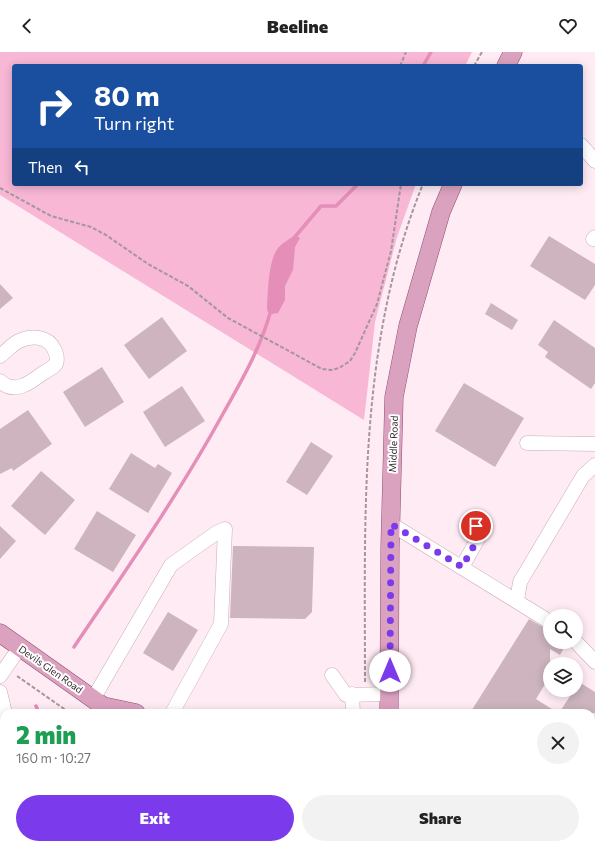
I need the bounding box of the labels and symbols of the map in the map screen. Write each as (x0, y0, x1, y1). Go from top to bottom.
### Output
street label: Middle Road (386, 415, 400, 473)
pin (459, 509, 493, 543)
street label: Devils Glen Road (17, 642, 85, 696)
position arrow (369, 650, 411, 692)

